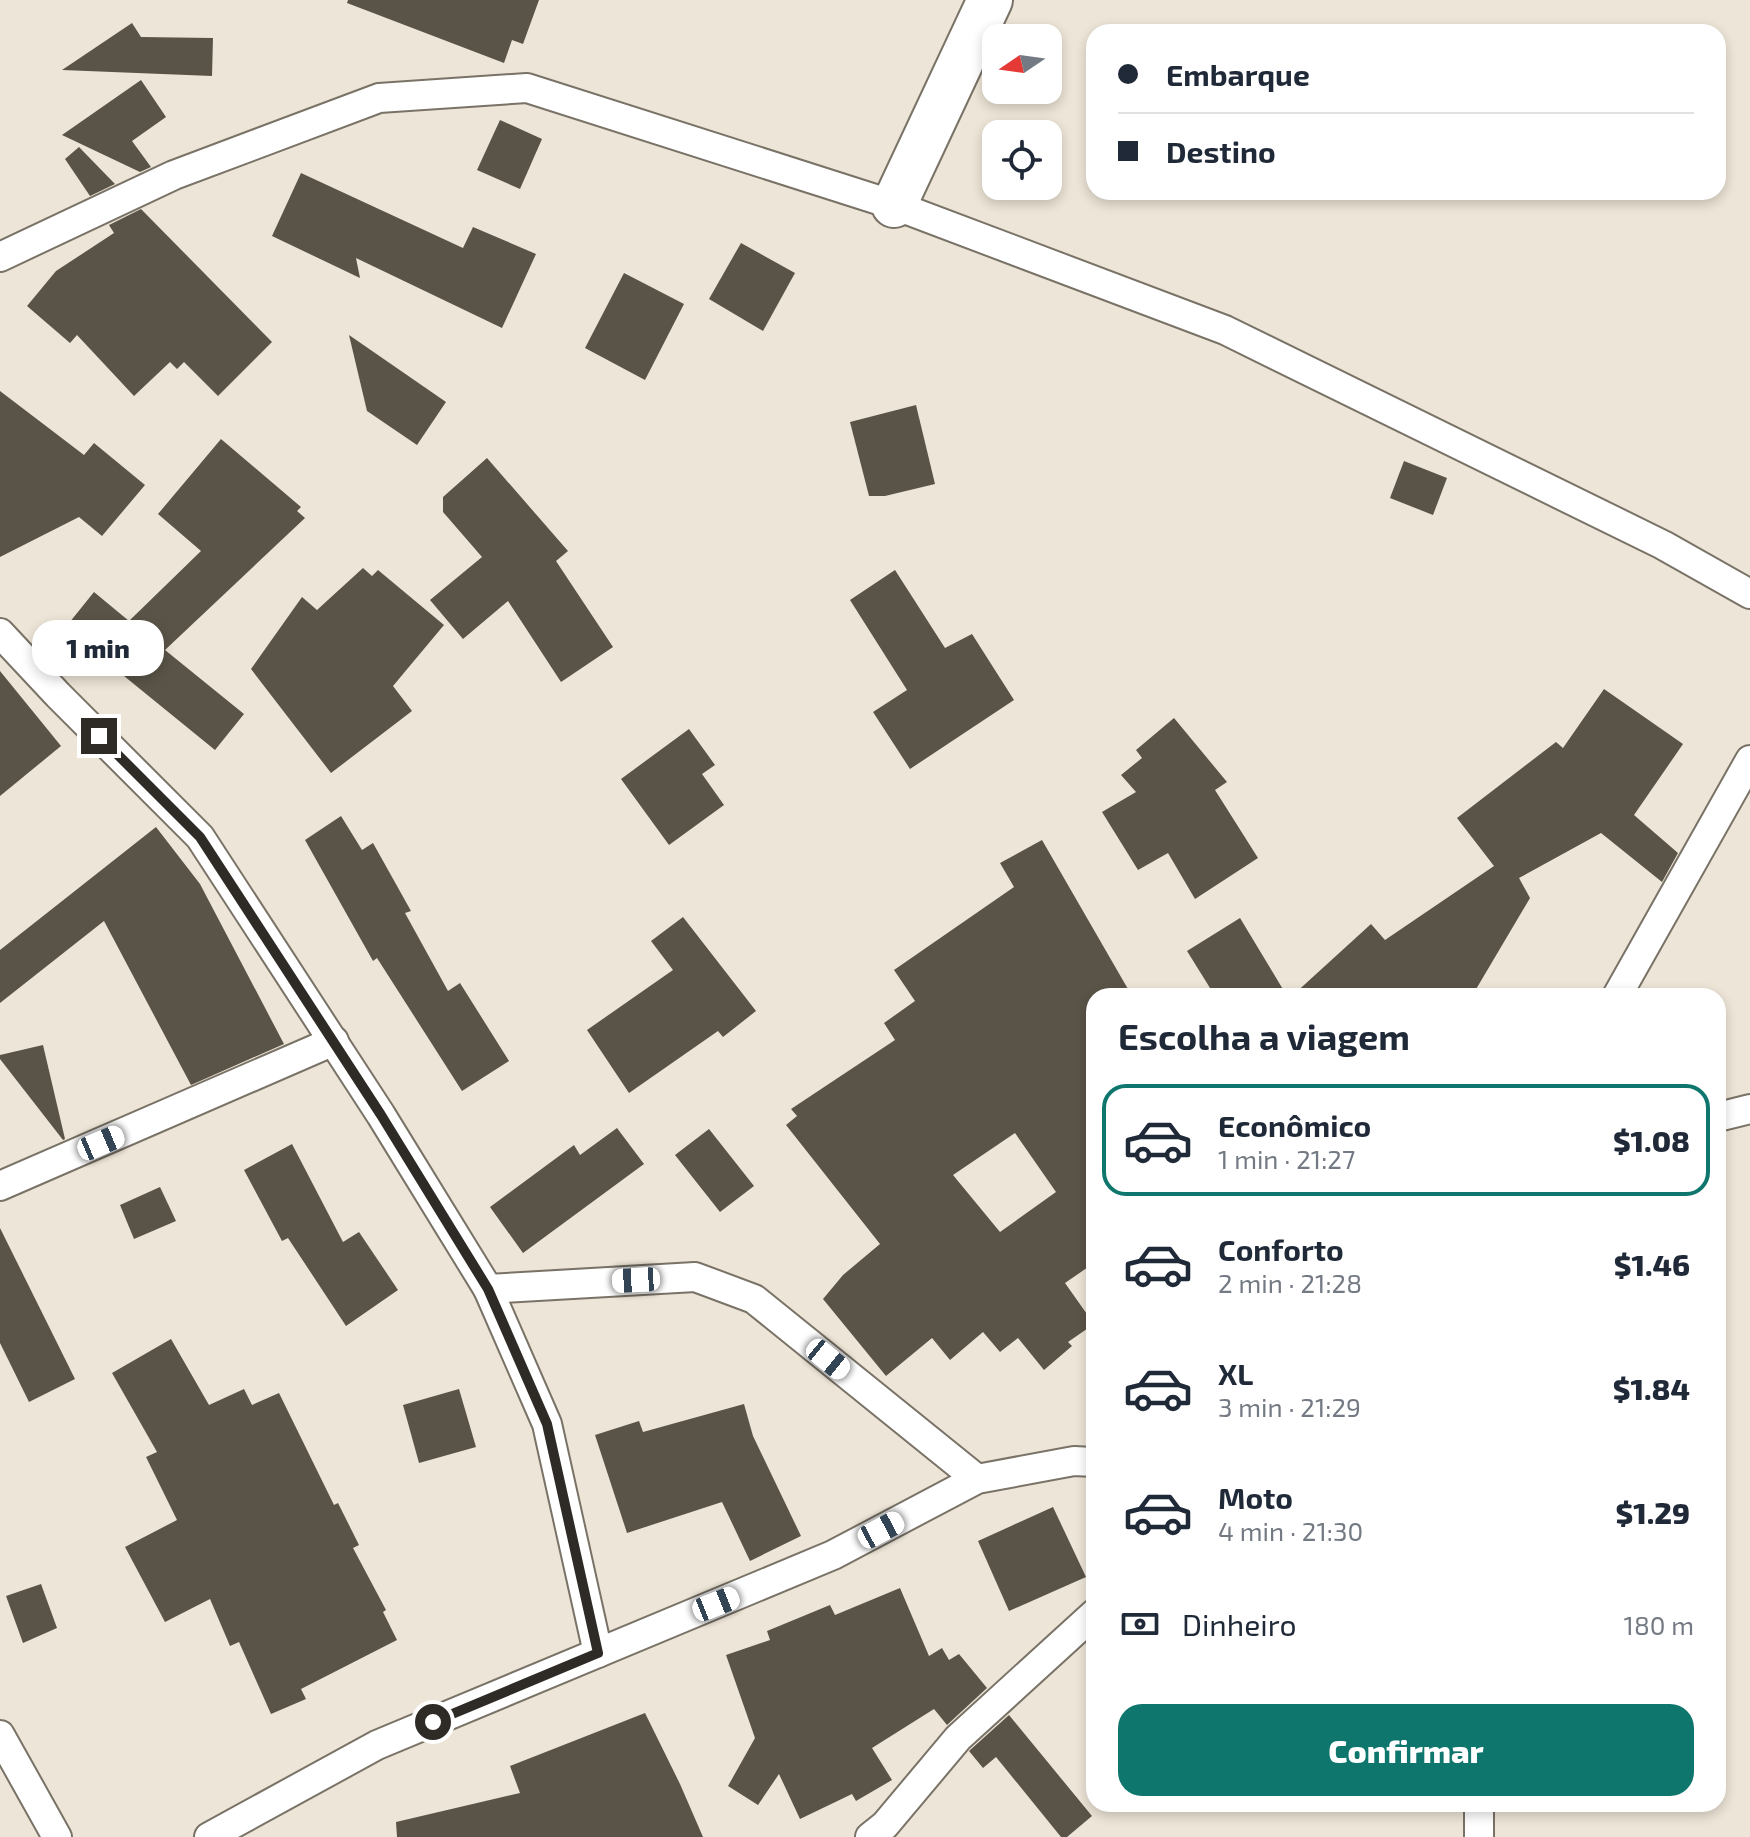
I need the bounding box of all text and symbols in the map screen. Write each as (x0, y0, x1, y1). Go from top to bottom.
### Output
north arrow (982, 24, 1062, 104)
map controls (982, 24, 1062, 200)
text: Embarque (1166, 56, 1310, 92)
button: locate (982, 120, 1062, 200)
text: Destino (1166, 133, 1276, 169)
callout: 1 min (33, 620, 165, 676)
text: 1 min (66, 632, 130, 663)
route end (81, 718, 117, 754)
text: Escolha a viagem (1118, 1014, 1410, 1057)
icon: car (1122, 1104, 1194, 1176)
text: Econômico (1218, 1107, 1371, 1143)
text: $1.08 (1613, 1122, 1690, 1158)
car (74, 1123, 128, 1163)
text: 1 min · 21:27 (1218, 1143, 1355, 1174)
icon: car (1122, 1228, 1194, 1300)
text: Conforto (1218, 1231, 1344, 1267)
text: $1.46 (1614, 1246, 1690, 1282)
car (611, 1267, 661, 1293)
text: 2 min · 21:28 (1218, 1267, 1362, 1298)
car (802, 1335, 854, 1383)
icon: car (1122, 1352, 1194, 1424)
text: XL (1218, 1355, 1253, 1391)
text: $1.84 (1613, 1370, 1690, 1406)
text: 3 min · 21:29 (1218, 1391, 1361, 1422)
icon: car (1122, 1476, 1194, 1548)
text: Moto (1218, 1479, 1293, 1515)
text: $1.29 (1616, 1494, 1690, 1530)
car (854, 1508, 908, 1552)
text: 4 min · 21:30 (1218, 1515, 1363, 1546)
car (689, 1584, 743, 1624)
icon: cash (1118, 1602, 1162, 1646)
text: Dinheiro (1182, 1606, 1296, 1642)
text: 180 m (1624, 1609, 1694, 1640)
route start (415, 1704, 451, 1740)
button: Confirmar (1118, 1704, 1694, 1796)

